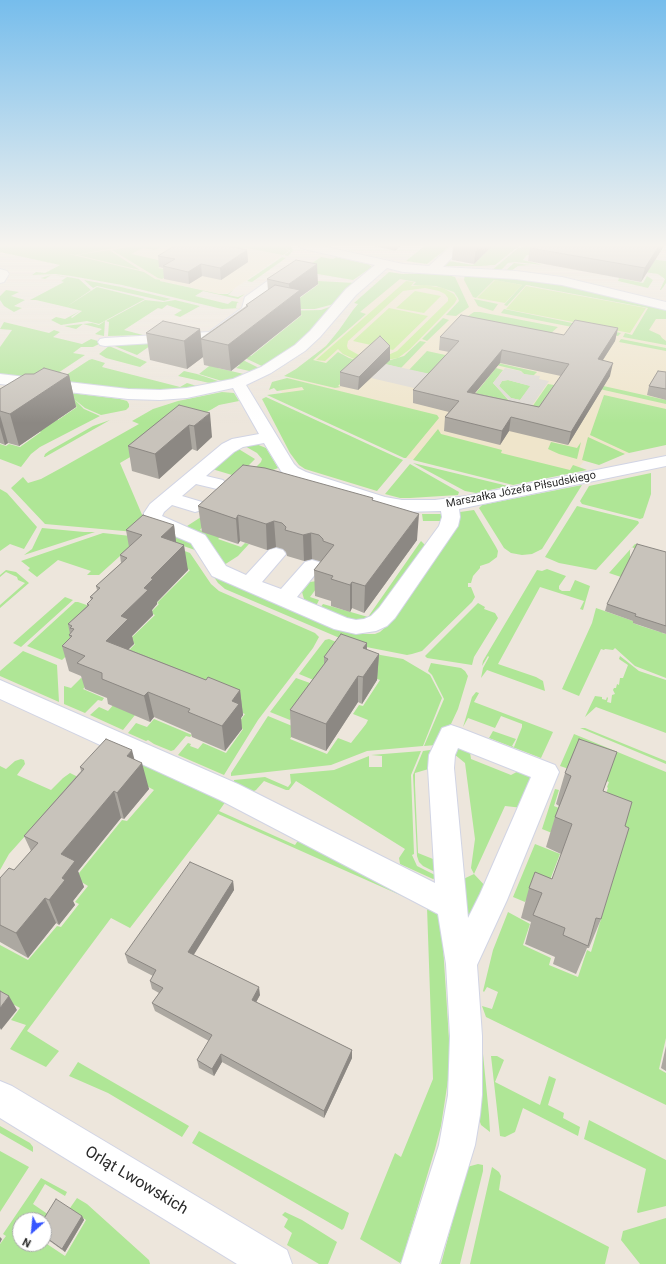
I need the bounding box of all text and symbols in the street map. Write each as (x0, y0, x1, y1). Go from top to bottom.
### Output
street label: Marszałka Józefa Piłsudskiego (445, 469, 597, 511)
street label: Orląt Lwowskich (81, 1143, 191, 1219)
north arrow (12, 1212, 52, 1252)
text: N (20, 1235, 33, 1250)

